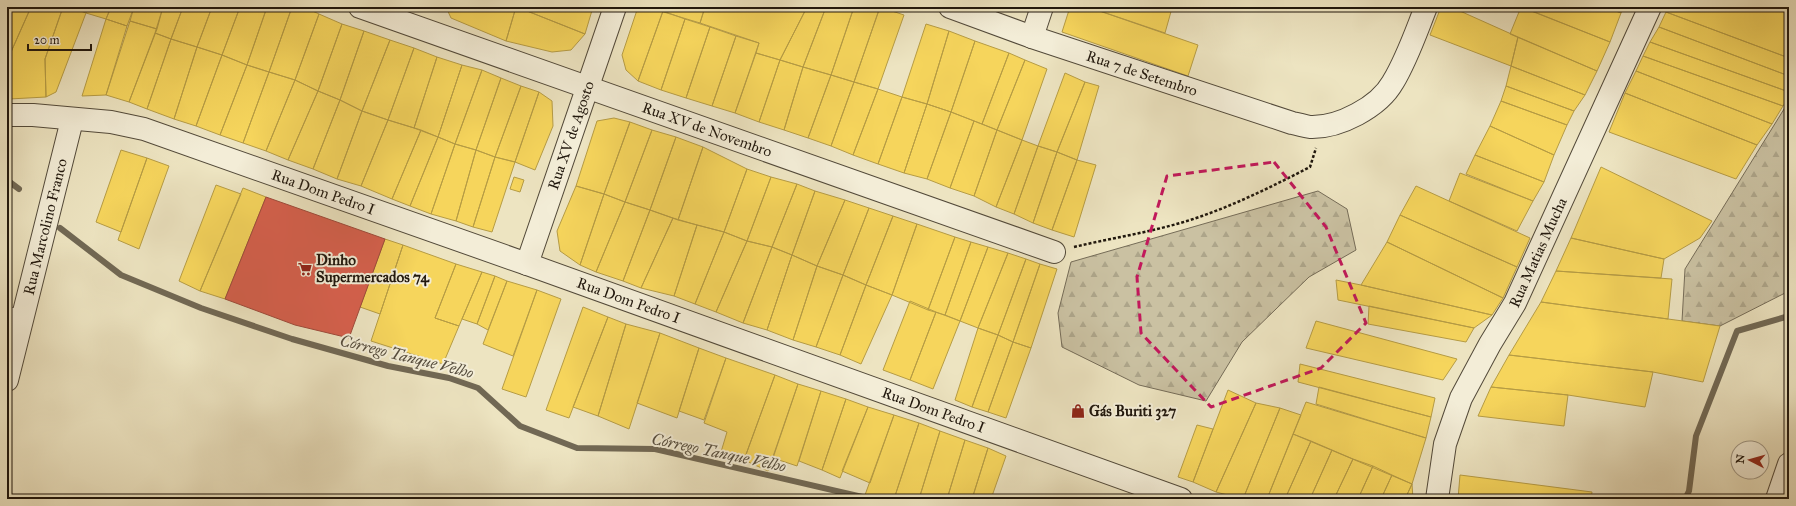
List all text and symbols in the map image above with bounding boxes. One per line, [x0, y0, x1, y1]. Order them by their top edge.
scale bar [28, 26, 91, 52]
text: 20 m [34, 33, 60, 47]
street label: Rua 7 de Setembro [1084, 47, 1200, 100]
street label: Rua XV de Agosto [544, 78, 598, 192]
street label: Rua XV de Novembro [640, 98, 775, 161]
street label: Rua Marcolino Franco [20, 156, 71, 297]
street label: Rua Dom Pedro I [269, 166, 377, 219]
street label: Rua Matias Mucha [1505, 194, 1571, 310]
place label: Dinho Supermercados 74 [316, 251, 430, 287]
supermarket icon: Dinho Supermercados 74 [297, 261, 313, 277]
street label: Rua Dom Pedro I [575, 274, 682, 327]
water label: Córrego Tanque Velho [338, 331, 476, 382]
street label: Rua Dom Pedro I [879, 383, 987, 437]
place label: Gás Buriti 327 [1089, 402, 1176, 421]
shop icon: Gás Buriti 327 [1070, 403, 1086, 419]
water label: Córrego Tanque Velho [650, 429, 788, 476]
north arrow [1730, 440, 1770, 480]
text: N [1734, 453, 1748, 464]

